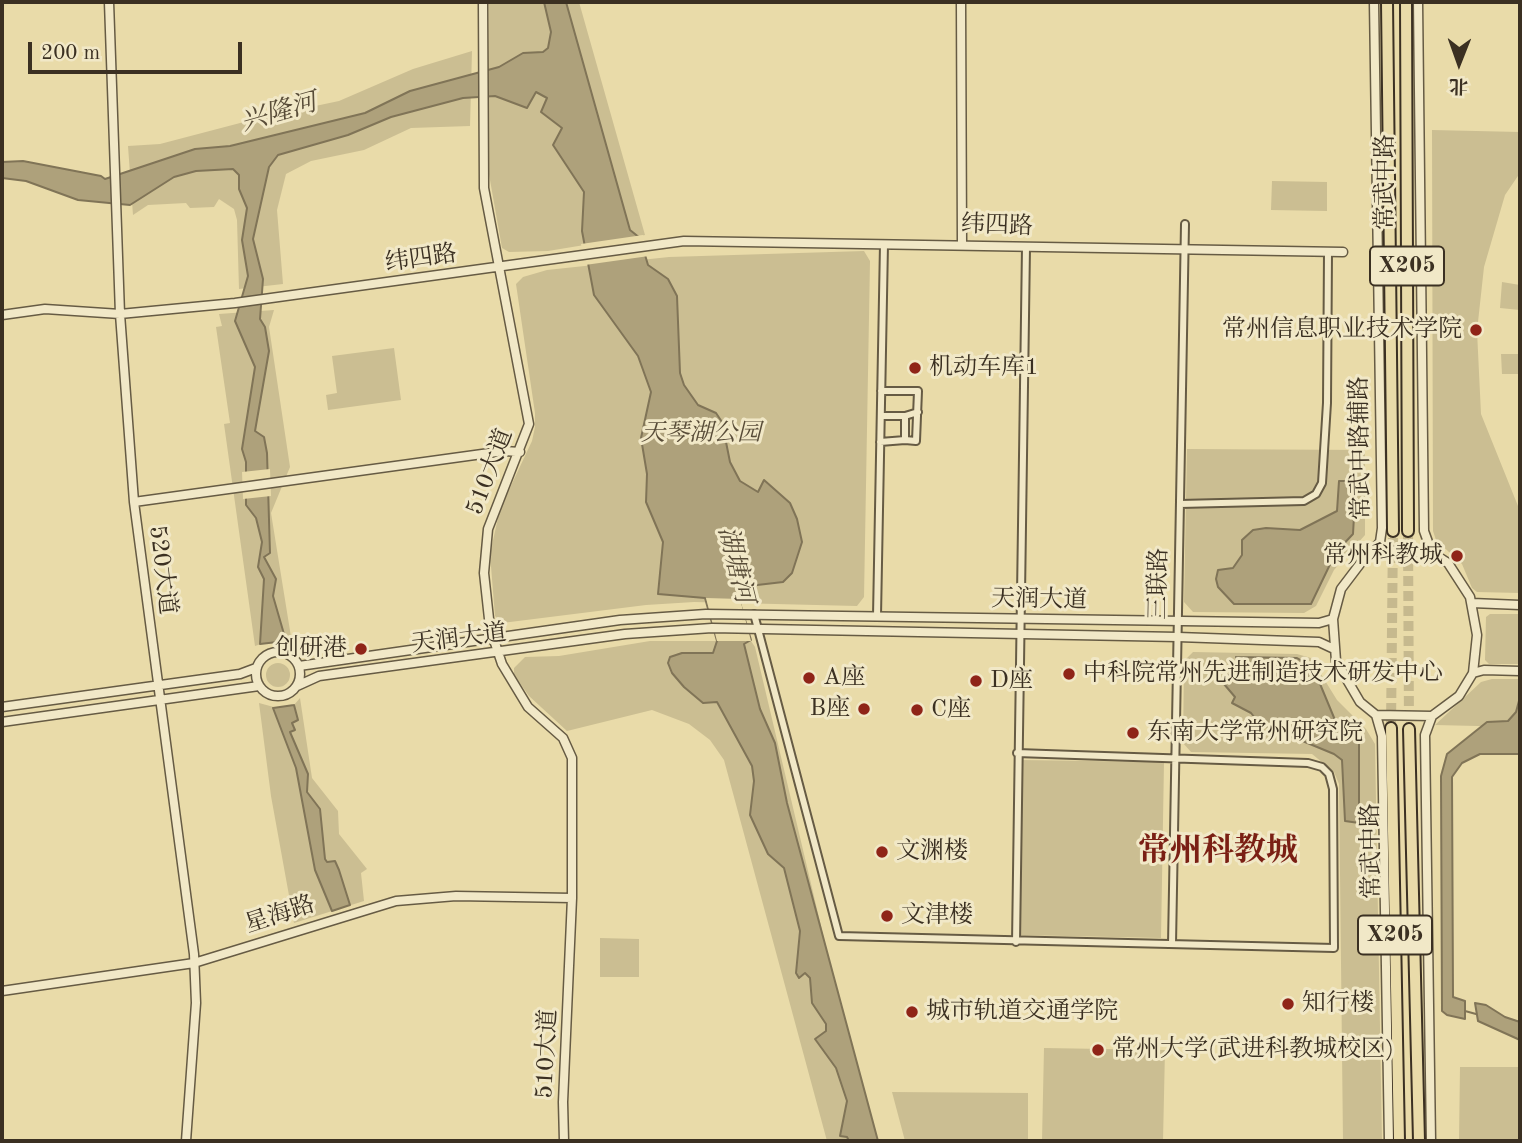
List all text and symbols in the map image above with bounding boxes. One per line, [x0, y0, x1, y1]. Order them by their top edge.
scale bar [32, 28, 245, 72]
north arrow [1424, 28, 1494, 98]
text: 200 m [41, 43, 100, 64]
text: 北 [1449, 75, 1468, 94]
water label: 兴隆河 [237, 87, 321, 139]
street label: 常武中路 [1372, 134, 1400, 230]
street label: 纬四路 [961, 210, 1033, 242]
street label: 纬四路 [383, 240, 459, 278]
road number: X205 [1370, 246, 1444, 286]
place label: 常州信息职业技术学院 [1222, 316, 1462, 344]
marker: 常州信息职业技术学院 [1468, 322, 1484, 338]
place label: 机动车库1 [929, 354, 1039, 382]
marker: 机动车库1 [907, 360, 923, 376]
street label: 常武中路辅路 [1345, 376, 1377, 520]
park label: 天琴湖公园 [641, 420, 761, 448]
street label: 510大道 [460, 425, 520, 519]
water label: 湖塘河 [710, 523, 760, 607]
street label: 520大道 [142, 524, 182, 616]
place label: 常州科教城 [1323, 542, 1443, 570]
street label: 三联路 [1144, 548, 1174, 620]
marker: 常州科教城 [1449, 548, 1465, 564]
street label: 天润大道 [991, 585, 1087, 615]
street label: 天润大道 [410, 619, 508, 659]
place label: 创研港 [275, 635, 347, 663]
marker: 创研港 [353, 641, 369, 657]
place label: 中科院常州先进制造技术研发中心 [1083, 660, 1443, 688]
place label: A座 [823, 664, 865, 692]
marker: 中科院常州先进制造技术研发中心 [1061, 666, 1077, 682]
place label: D座 [990, 667, 1033, 695]
marker: A座 [801, 670, 817, 686]
marker: D座 [968, 673, 984, 689]
place label: B座 [809, 695, 850, 723]
place label: C座 [931, 696, 971, 724]
marker: B座 [856, 701, 872, 717]
marker: C座 [909, 702, 925, 718]
place label: 东南大学常州研究院 [1147, 719, 1363, 747]
marker: 东南大学常州研究院 [1125, 725, 1141, 741]
street label: 常武中路 [1357, 803, 1387, 899]
district label: 常州科教城 [1138, 833, 1298, 871]
place label: 文渊楼 [896, 838, 968, 866]
marker: 文渊楼 [874, 844, 890, 860]
street label: 星海路 [241, 890, 319, 940]
place label: 文津楼 [901, 902, 973, 930]
marker: 文津楼 [879, 908, 895, 924]
road number: X205 [1358, 916, 1432, 954]
place label: 知行楼 [1302, 990, 1374, 1018]
marker: 知行楼 [1280, 996, 1296, 1012]
place label: 城市轨道交通学院 [926, 998, 1118, 1026]
marker: 城市轨道交通学院 [904, 1004, 920, 1020]
street label: 510大道 [530, 1008, 564, 1100]
place label: 常州大学(武进科教城校区) [1112, 1036, 1394, 1064]
marker: 常州大学(武进科教城校区) [1090, 1042, 1106, 1058]

